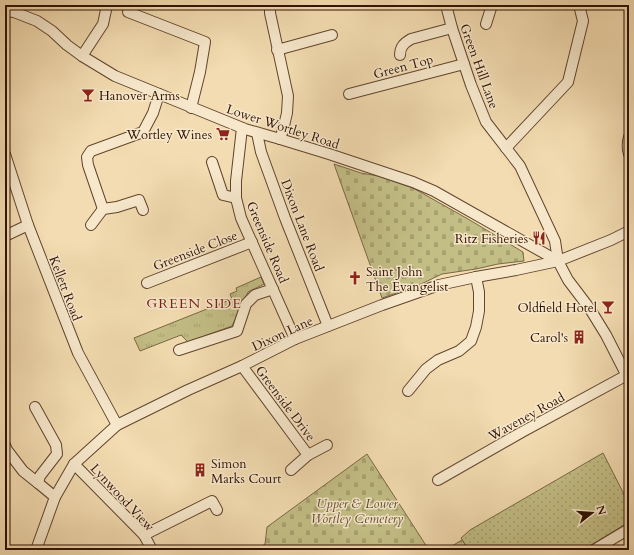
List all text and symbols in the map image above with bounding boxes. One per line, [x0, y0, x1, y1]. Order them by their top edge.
street label: Green Hill Lane [455, 21, 503, 111]
street label: Green Top [371, 50, 435, 84]
bar icon: Hanover Arms [80, 87, 96, 103]
place label: Hanover Arms [99, 87, 180, 105]
street label: Lower Wortley Road [224, 100, 342, 154]
place label: Wortley Wines [126, 126, 212, 144]
supermarket icon: Wortley Wines [215, 126, 231, 142]
street label: Dixon Lane Road [276, 177, 328, 274]
street label: Greenside Road [242, 199, 292, 286]
street label: Greenside Close [151, 227, 240, 275]
place label: Ritz Fisheries [455, 230, 528, 248]
restaurant icon: Ritz Fisheries [531, 230, 547, 246]
street label: Kellett Road [44, 253, 86, 324]
place label: Saint John The Evangelist [366, 263, 448, 296]
church icon: Saint John The Evangelist [347, 270, 363, 286]
district label: GREEN SIDE [146, 294, 242, 313]
place label: Oldfield Hotel [517, 299, 598, 317]
bar icon: Oldfield Hotel [600, 299, 616, 315]
street label: Dixon Lane [249, 312, 316, 356]
place label: Carol's [530, 329, 568, 347]
building icon: Carol's [571, 329, 587, 345]
street label: Greenside Drive [251, 362, 320, 445]
street label: Waveney Road [484, 388, 568, 446]
place label: Simon Marks Court [211, 455, 281, 488]
street label: Lynwood View [86, 460, 159, 536]
building icon: Simon Marks Court [192, 462, 208, 478]
north arrow [572, 493, 612, 533]
park label: Upper & Lower Wortley Cemetery [311, 495, 404, 528]
text: N [593, 503, 610, 517]

